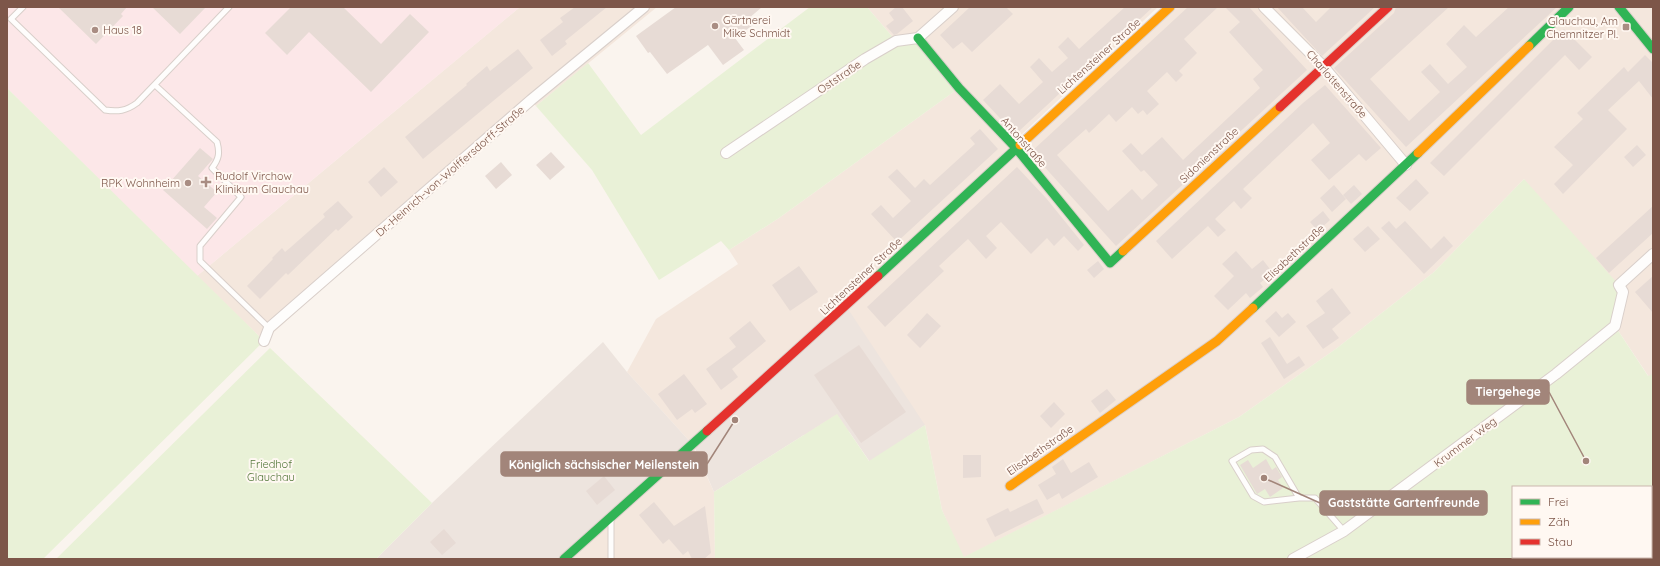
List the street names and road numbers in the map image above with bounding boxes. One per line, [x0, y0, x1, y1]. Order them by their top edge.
street label: Lichtensteiner Straße [1054, 15, 1144, 97]
street label: Charlottenstraße [1304, 47, 1370, 121]
street label: Oststraße [814, 57, 864, 97]
street label: Dr.-Heinrich-von-Wolffersdorff-Straße [373, 103, 527, 239]
street label: Antonstraße [998, 114, 1050, 170]
street label: Sidonienstraße [1177, 124, 1241, 186]
street label: Elisabethstraße [1261, 221, 1327, 285]
street label: Lichtensteiner Straße [817, 234, 905, 318]
street label: Krummer Weg [1431, 414, 1499, 470]
street label: Elisabethstraße [1004, 422, 1076, 478]

